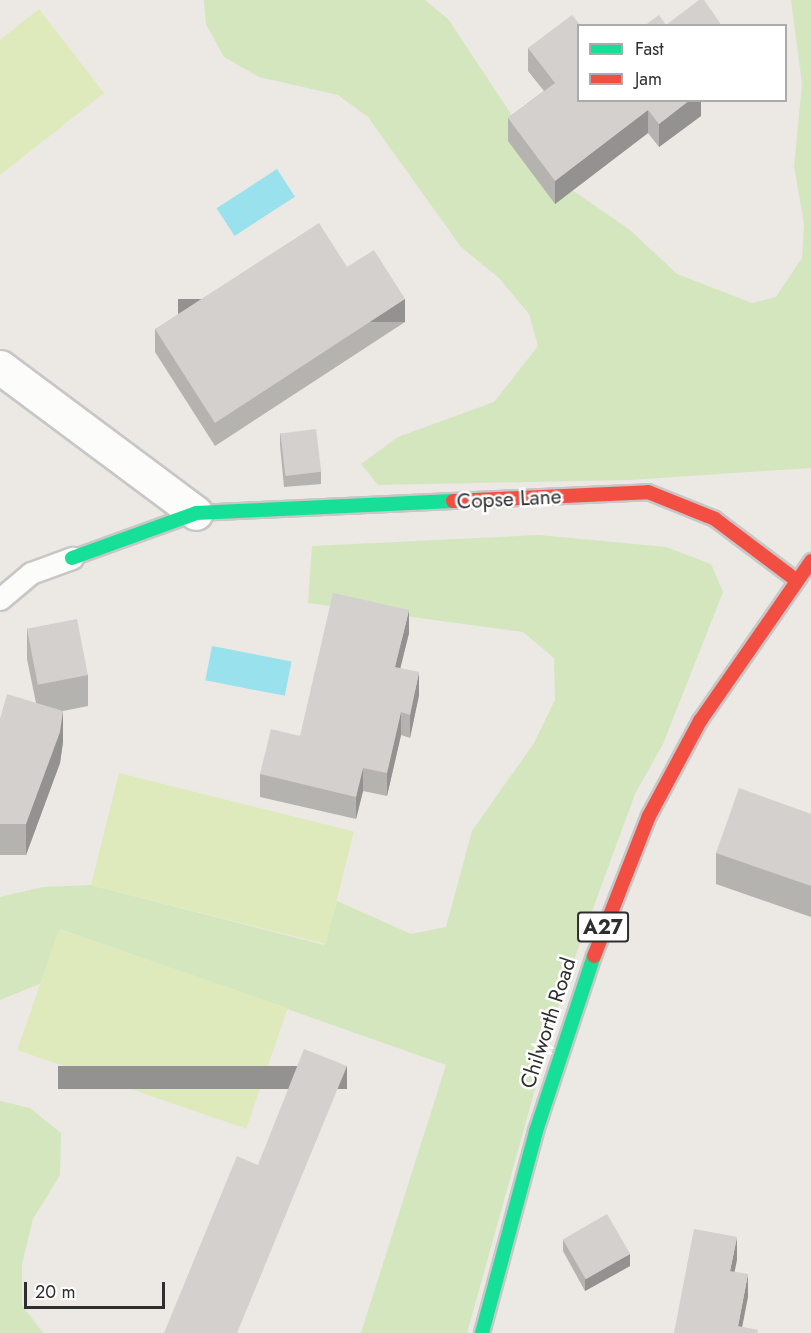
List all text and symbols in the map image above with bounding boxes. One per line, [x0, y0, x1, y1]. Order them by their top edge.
legend [577, 24, 787, 102]
text: Fast [635, 36, 664, 62]
text: Jam [635, 66, 662, 92]
street label: Copse Lane [456, 484, 562, 514]
road number: A27 [576, 910, 630, 944]
street label: Chilworth Road [515, 954, 581, 1092]
scale bar [27, 1270, 168, 1308]
text: 20 m [35, 1279, 75, 1305]

